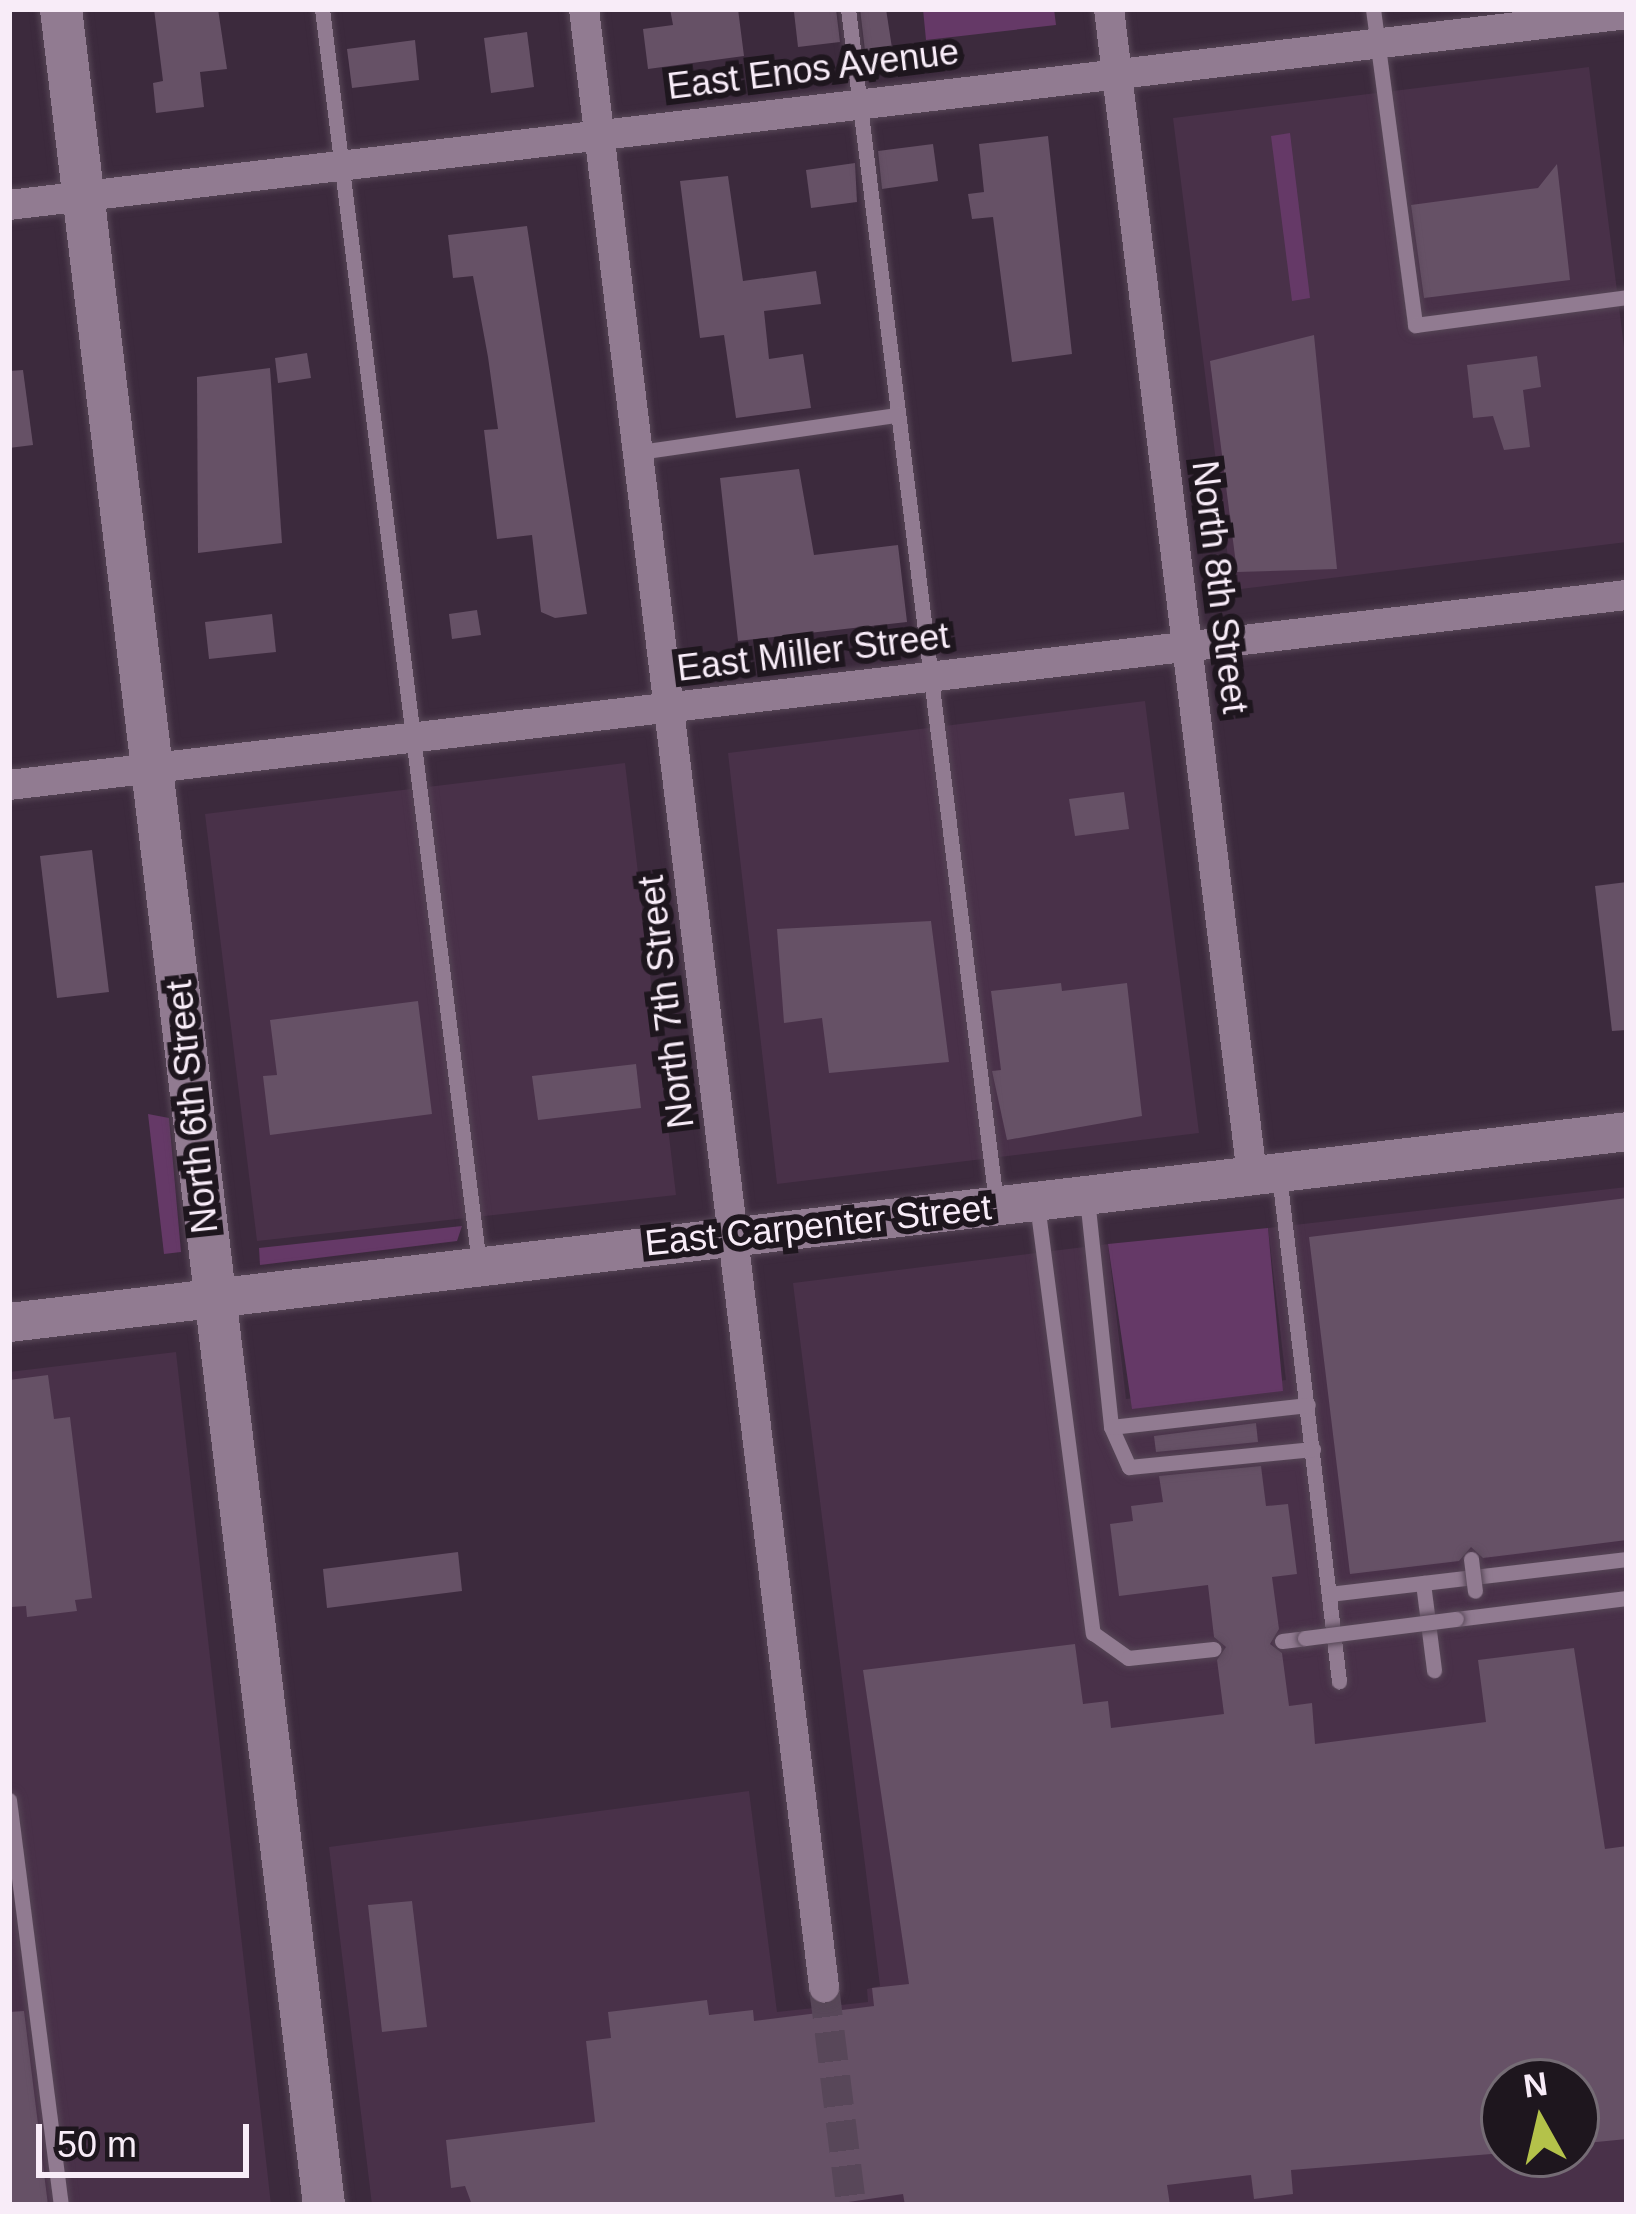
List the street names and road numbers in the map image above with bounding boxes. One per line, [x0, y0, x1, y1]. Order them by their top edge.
street label: East Enos Avenue [664, 30, 962, 108]
street label: North 8th Street [1183, 458, 1257, 716]
street label: East Miller Street [674, 614, 952, 690]
street label: North 7th Street [629, 873, 703, 1131]
street label: North 6th Street [157, 978, 227, 1236]
street label: East Carpenter Street [643, 1185, 993, 1265]

